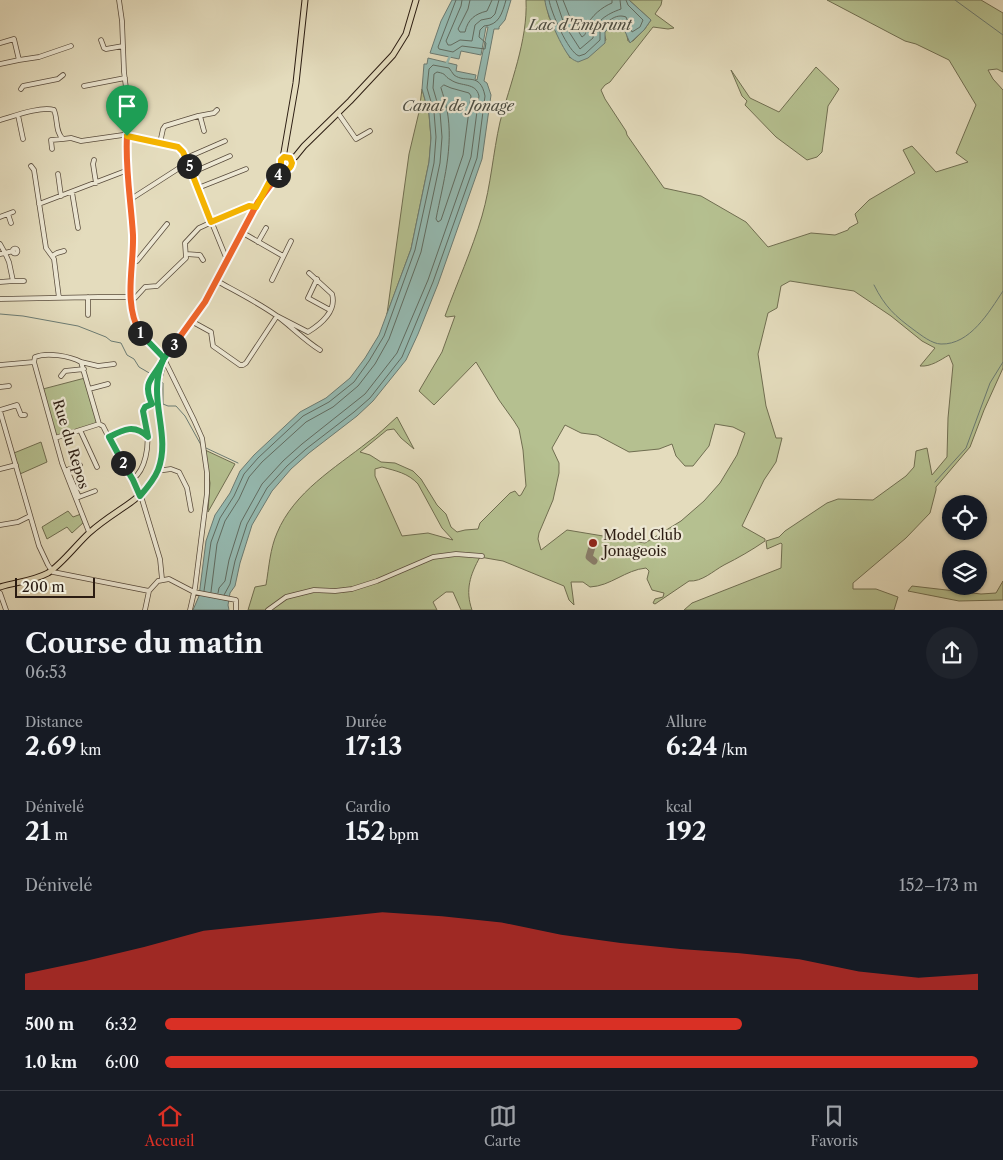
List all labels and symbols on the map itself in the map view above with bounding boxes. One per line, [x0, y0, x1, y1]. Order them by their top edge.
water label: Lac d'Emprunt [527, 15, 632, 34]
pin [106, 85, 148, 136]
water label: Canal de Jonage [402, 96, 515, 115]
pin: 5 [176, 154, 202, 178]
pin: 4 [266, 162, 290, 188]
pin: 1 [128, 320, 152, 346]
pin: 3 [162, 332, 186, 358]
street label: Rue du Repos [49, 397, 93, 491]
pin: 2 [110, 450, 136, 476]
place label: Model Club Jonageois [601, 526, 682, 560]
marker: Model Club Jonageois [587, 537, 599, 549]
scale bar [15, 575, 95, 598]

